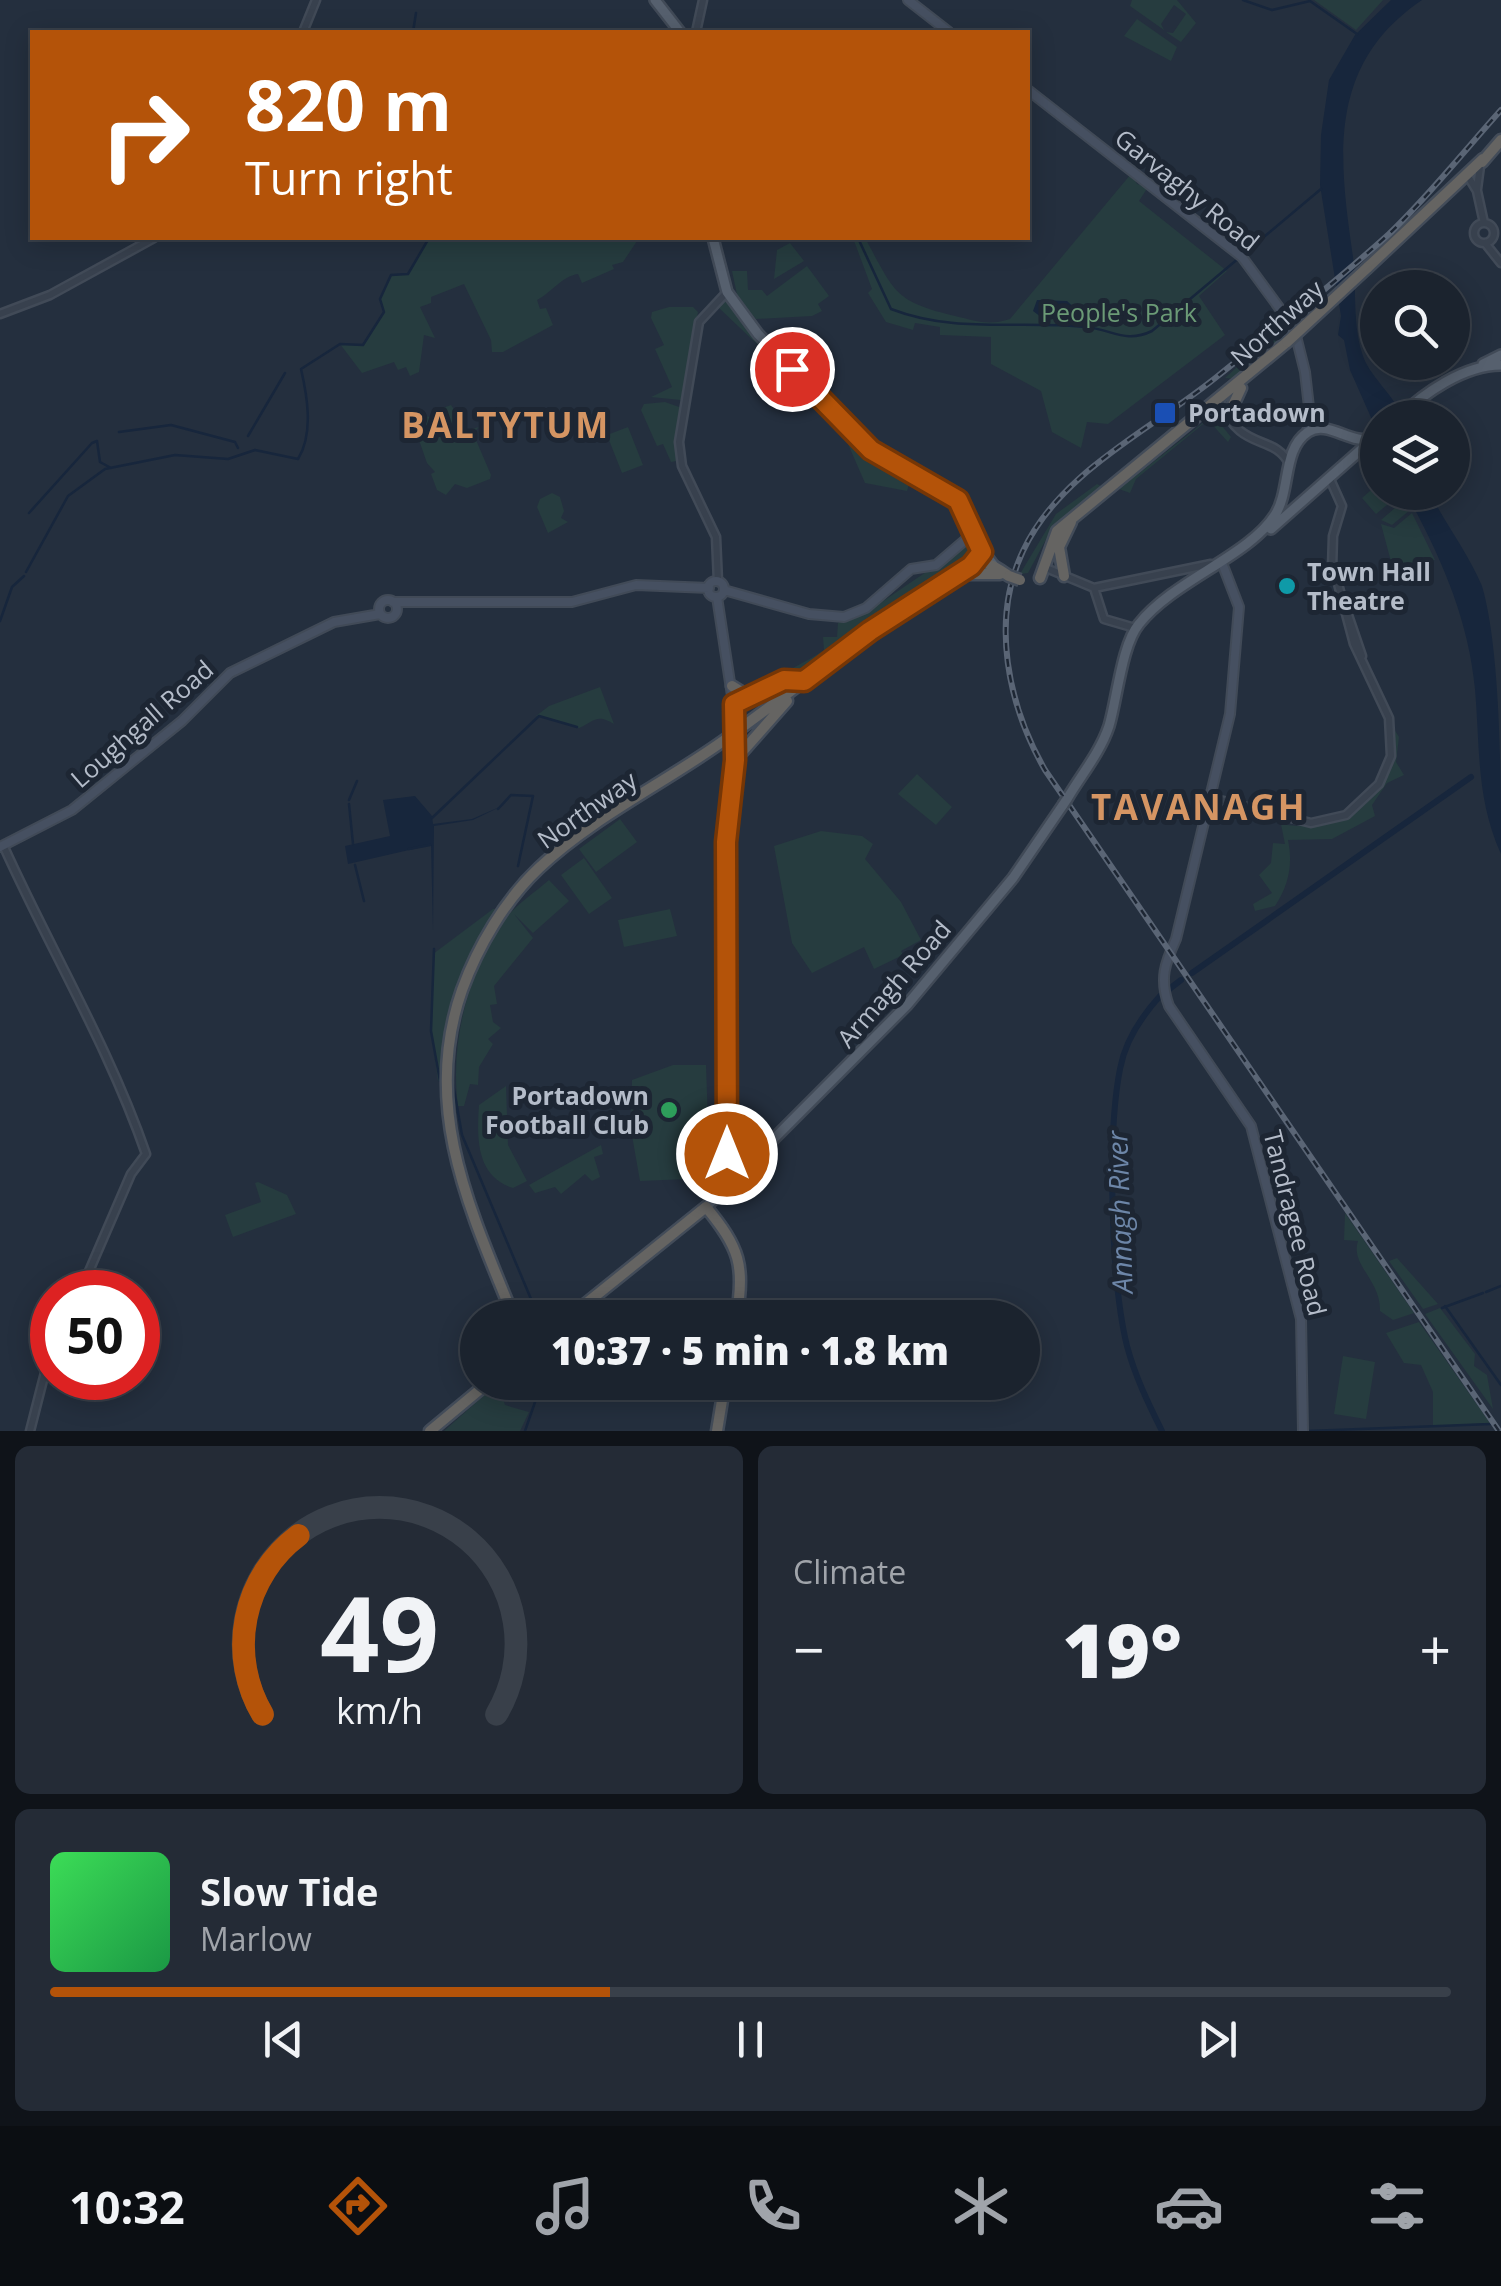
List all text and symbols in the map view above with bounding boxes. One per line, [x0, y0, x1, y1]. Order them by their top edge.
text: 820 m [245, 56, 452, 152]
icon: right [80, 70, 210, 200]
street label: Garvaghy Road [1108, 121, 1267, 258]
text: Turn right [245, 147, 453, 208]
map controls [1360, 270, 1470, 510]
button: search [1360, 270, 1470, 380]
street label: Northway [1223, 271, 1330, 373]
park label: People's Park [1041, 295, 1197, 329]
pin [750, 327, 835, 412]
icon: arrive [765, 342, 820, 397]
place label: Portadown [1188, 395, 1326, 429]
marker: Portadown [1152, 400, 1178, 426]
button: layers [1360, 400, 1470, 510]
district label: BALTYTUM [401, 401, 611, 448]
place label: Town Hall Theatre [1307, 554, 1431, 617]
marker: Town Hall Theatre [1276, 575, 1298, 597]
street label: Loughgall Road [63, 652, 220, 795]
street label: Northway [530, 762, 643, 856]
district label: TAVANAGH [1091, 783, 1307, 830]
street label: Armagh Road [829, 913, 958, 1054]
place label: Portadown Football Club [485, 1078, 649, 1141]
marker: Portadown Football Club [658, 1099, 680, 1121]
position arrow [675, 1102, 779, 1206]
street label: Tandragee Road [1256, 1126, 1335, 1319]
water label: Annagh River [1097, 1129, 1141, 1296]
speed limit sign: 50 [30, 1270, 160, 1400]
text: 10:37 · 5 min · 1.8 km [551, 1324, 949, 1376]
text: Climate [793, 1550, 906, 1593]
text: 49 [320, 1561, 438, 1702]
text: 19° [1062, 1598, 1182, 1700]
text: − [793, 1611, 824, 1686]
text: + [1420, 1611, 1451, 1686]
text: km/h [336, 1686, 422, 1734]
text: Slow Tide [200, 1865, 379, 1917]
text: Marlow [200, 1917, 312, 1960]
icon: previous [256, 2012, 311, 2067]
icon: pause [723, 2012, 778, 2067]
icon: next [1190, 2012, 1245, 2067]
icon: directions [323, 2171, 393, 2241]
icon: music [530, 2171, 600, 2241]
icon: phone [738, 2171, 808, 2241]
icon: climate [946, 2171, 1016, 2241]
icon: car [1154, 2171, 1224, 2241]
icon: filters [1362, 2171, 1432, 2241]
text: 10:32 [69, 2176, 185, 2237]

